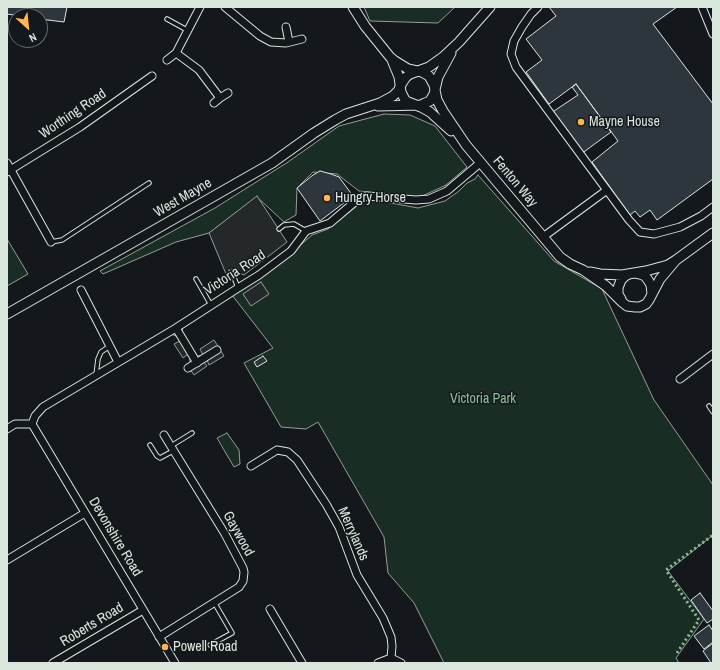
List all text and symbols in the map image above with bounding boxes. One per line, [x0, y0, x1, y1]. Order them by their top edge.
north arrow [8, 8, 48, 48]
text: N [27, 30, 39, 46]
street label: Worthing Road [36, 86, 110, 142]
place label: Mayne House [589, 114, 660, 130]
marker: Mayne House [576, 117, 586, 127]
street label: Fenton Way [489, 153, 541, 211]
street label: West Mayne [151, 175, 215, 221]
place label: Hungry Horse [335, 190, 406, 206]
marker: Hungry Horse [322, 193, 332, 203]
street label: Victoria Road [201, 247, 269, 299]
park label: Victoria Park [450, 391, 516, 407]
street label: Devonshire Road [85, 494, 145, 580]
street label: Merrylands [334, 505, 372, 563]
street label: Gaywood [219, 509, 257, 559]
street label: Roberts Road [57, 600, 127, 650]
place label: Powell Road [173, 639, 237, 655]
marker: Powell Road [160, 642, 170, 652]

